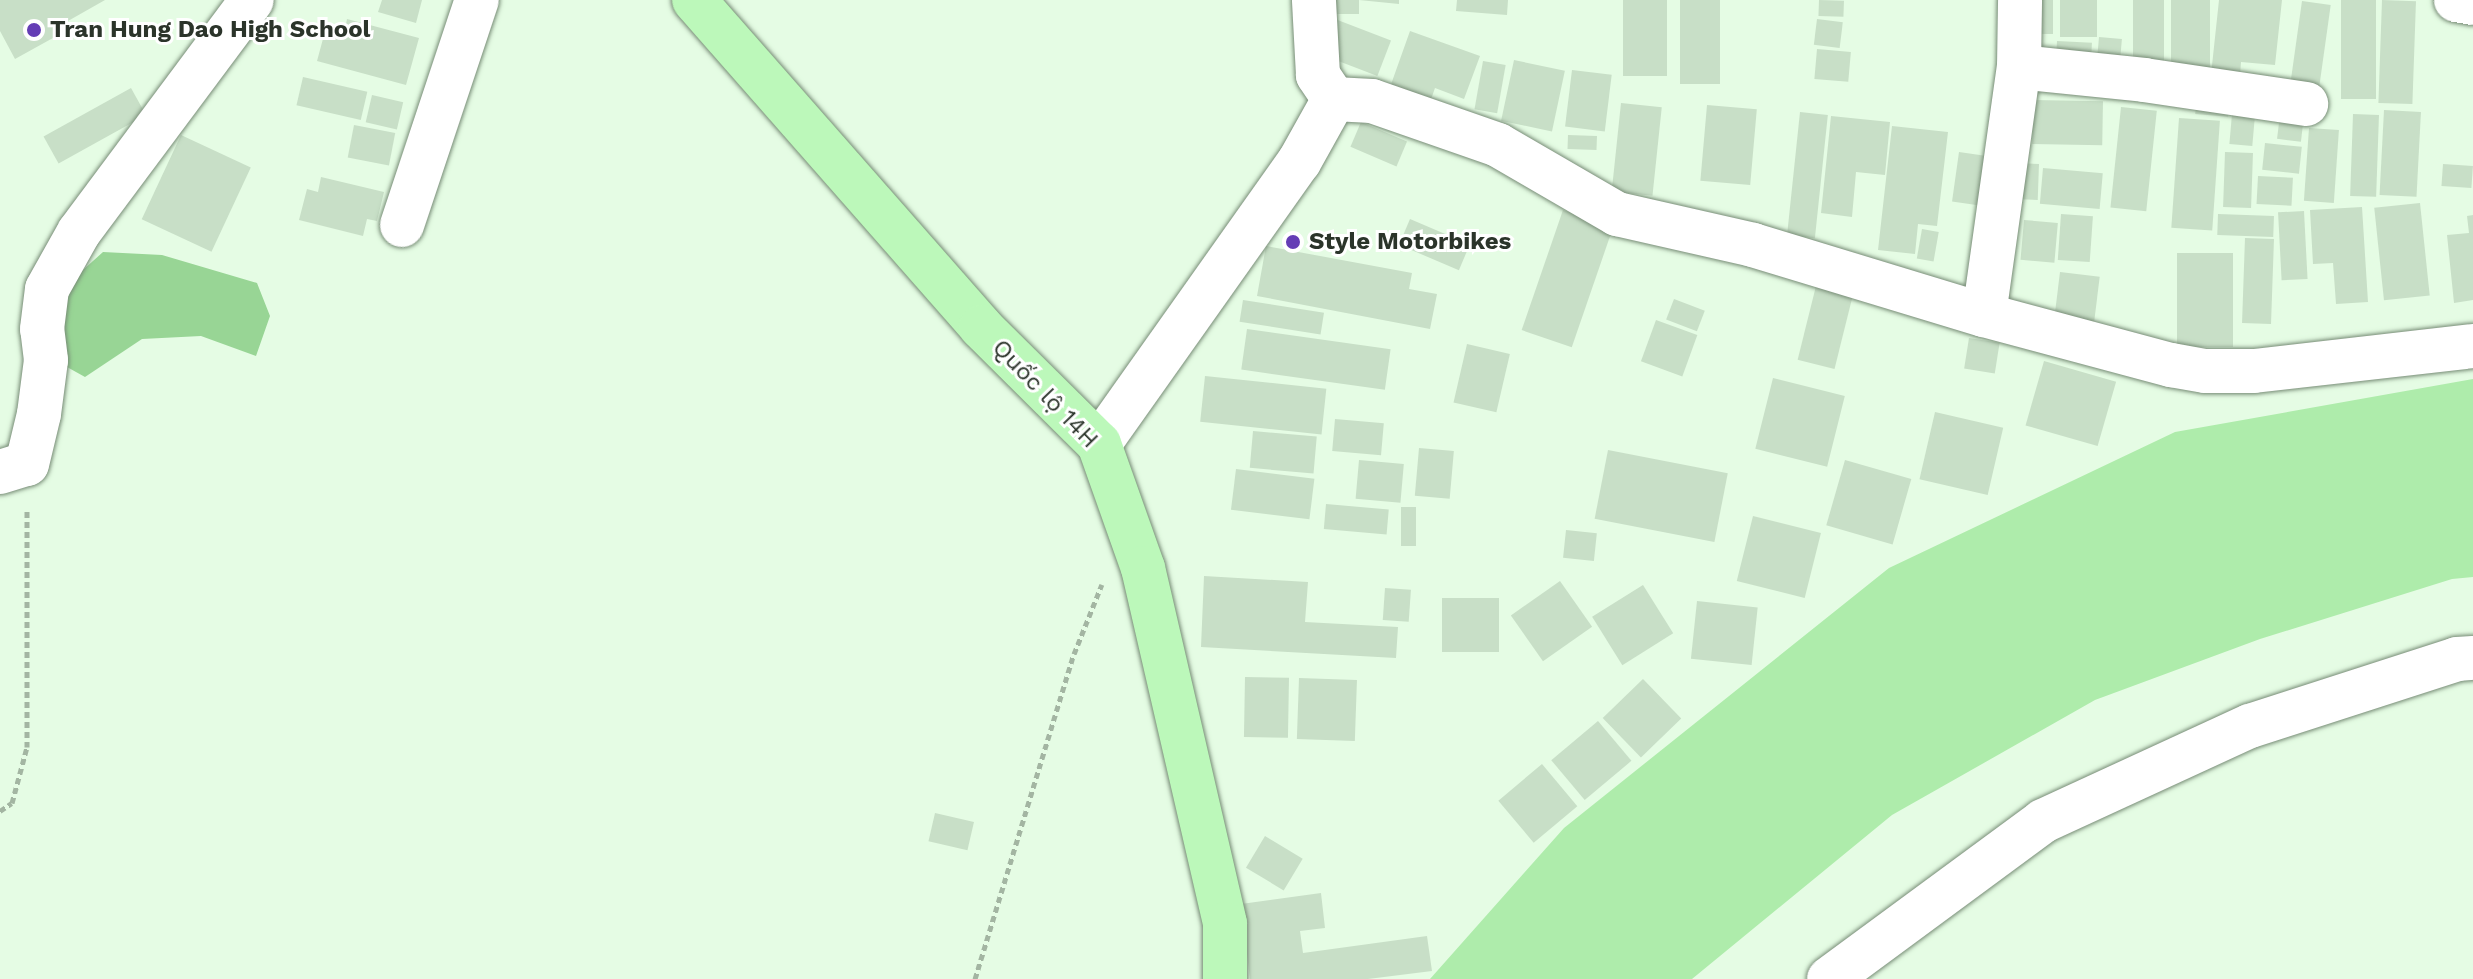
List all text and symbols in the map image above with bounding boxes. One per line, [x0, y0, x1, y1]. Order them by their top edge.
place label: Tran Hung Dao High School [50, 16, 370, 44]
marker: Tran Hung Dao High School [25, 21, 43, 39]
place label: Style Motorbikes [1309, 228, 1511, 256]
marker: Style Motorbikes [1284, 233, 1302, 251]
street label: Quốc lộ 14H [986, 334, 1104, 454]

